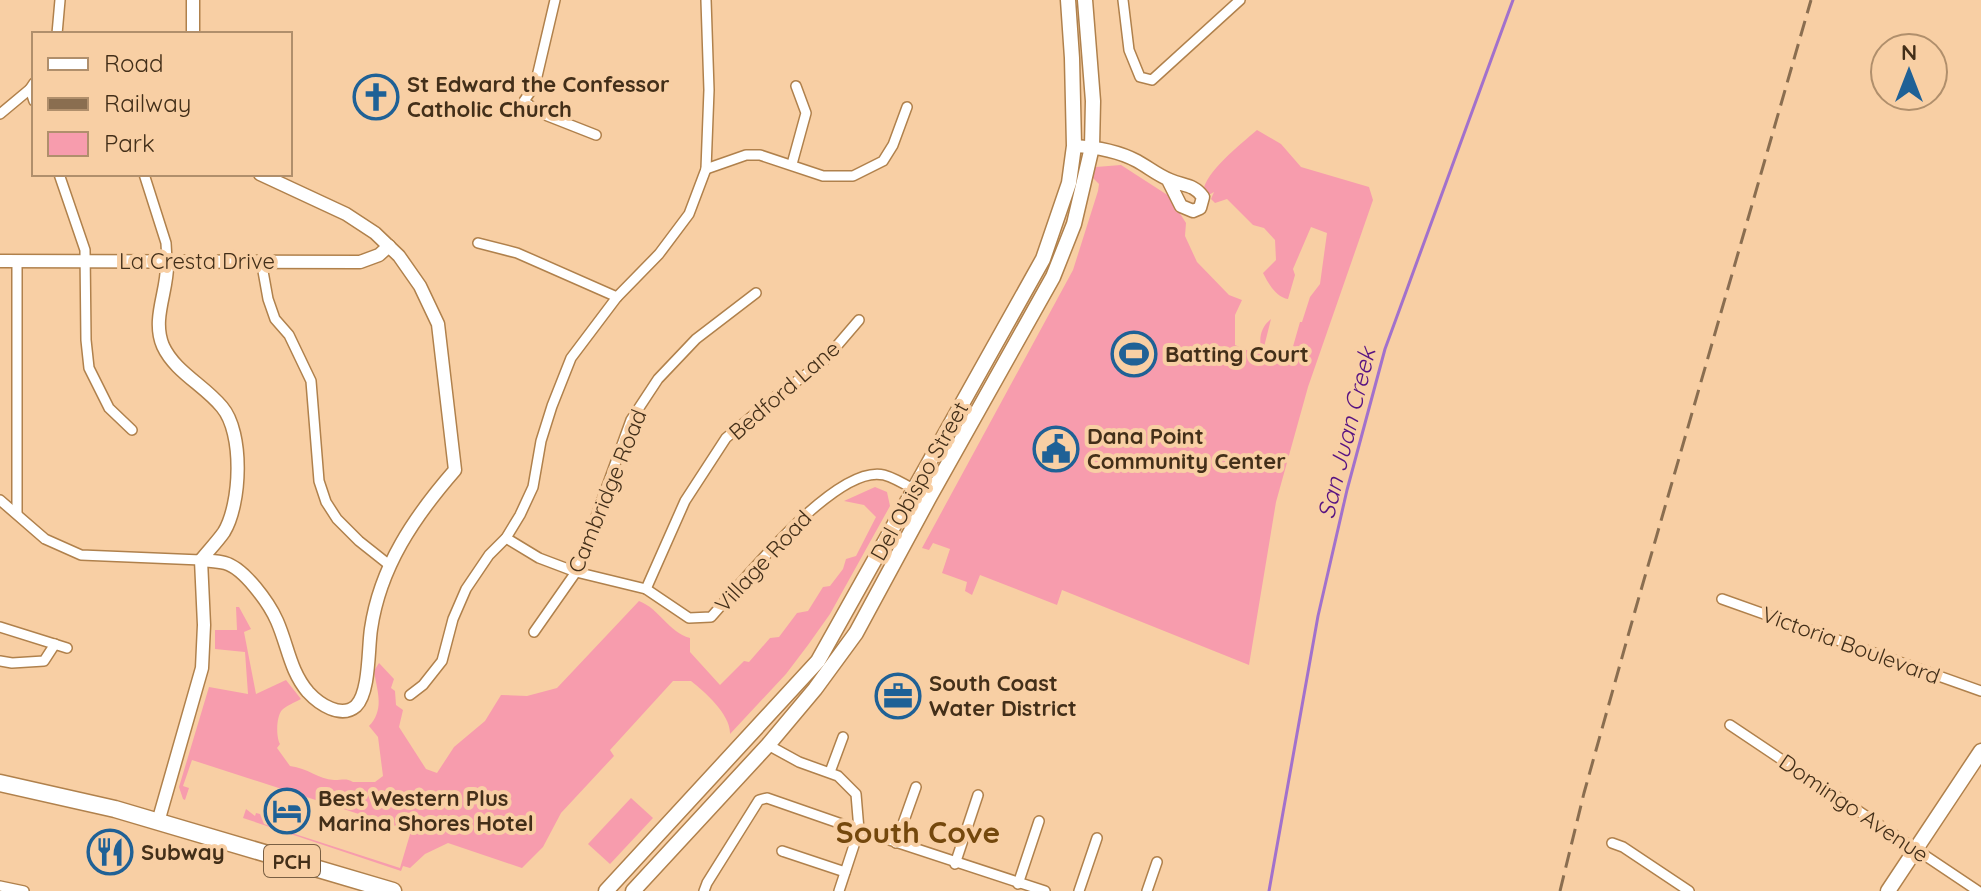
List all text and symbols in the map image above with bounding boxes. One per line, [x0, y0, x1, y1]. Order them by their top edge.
legend [32, 32, 292, 176]
north arrow [1869, 32, 1949, 112]
text: N [1901, 38, 1917, 66]
text: Road [104, 48, 164, 78]
place label: St Edward the Confessor Catholic Church [407, 70, 670, 123]
church icon: St Edward the Confessor Catholic Church [352, 73, 400, 121]
text: Railway [104, 88, 191, 118]
text: Park [104, 128, 155, 158]
street label: La Cresta Drive [119, 247, 275, 275]
sports icon: Batting Court [1110, 330, 1158, 378]
street label: Bedford Lane [723, 334, 845, 446]
place label: Batting Court [1165, 340, 1309, 368]
water label: San Juan Creek [1310, 342, 1382, 522]
street label: Del Obispo Street [864, 397, 974, 565]
street label: Cambridge Road [561, 405, 653, 577]
place label: Dana Point Community Center [1087, 422, 1286, 475]
public building icon: Dana Point Community Center [1032, 425, 1080, 473]
street label: Village Road [709, 504, 817, 618]
street label: Victoria Boulevard [1758, 600, 1944, 690]
place label: South Coast Water District [929, 669, 1077, 722]
office icon: South Coast Water District [874, 672, 922, 720]
street label: Domingo Avenue [1774, 748, 1934, 868]
place label: Best Western Plus Marina Shores Hotel [318, 784, 534, 837]
hotel icon: Best Western Plus Marina Shores Hotel [263, 787, 311, 835]
district label: South Cove [836, 813, 1000, 851]
restaurant icon: Subway [86, 828, 134, 876]
place label: Subway [141, 838, 225, 866]
road number: PCH [264, 845, 320, 877]

